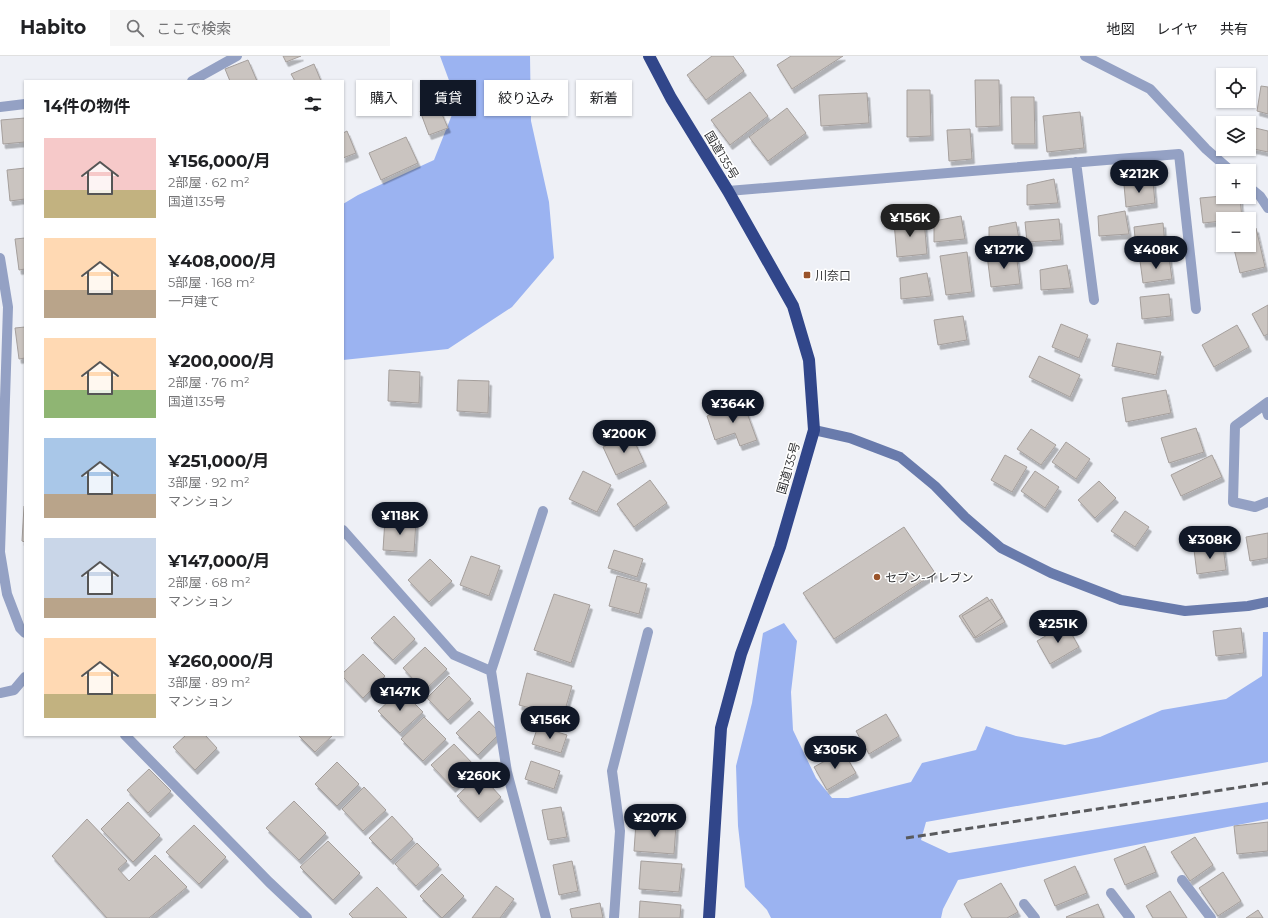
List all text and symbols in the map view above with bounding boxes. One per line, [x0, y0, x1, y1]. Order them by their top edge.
search box [110, 10, 390, 46]
text: Habito [20, 16, 86, 39]
icon: search [124, 17, 146, 39]
text: ここで検索 [156, 19, 231, 38]
text: 地図 [1106, 20, 1134, 38]
text: レイヤ [1156, 20, 1198, 38]
text: 共有 [1220, 20, 1248, 38]
map controls [1216, 68, 1256, 252]
button: locate [1216, 68, 1256, 108]
chip: 購入 [356, 80, 412, 116]
chip: 賃貸 [420, 80, 476, 116]
chip: 絞り込み [484, 80, 568, 116]
chip: 新着 [576, 80, 632, 116]
icon: filters [302, 93, 324, 115]
text: 14件の物件 [44, 96, 130, 116]
button: layers [1216, 116, 1256, 156]
street label: 国道135号 [702, 128, 742, 182]
text: ¥156,000/月 [168, 151, 271, 171]
icon: home [76, 154, 124, 202]
pin: ¥212K [1111, 160, 1167, 194]
button: + [1216, 164, 1256, 204]
text: ¥212K [1119, 165, 1159, 181]
text: 2部屋 · 62 m² [168, 174, 250, 190]
text: 国道135号 [168, 193, 226, 209]
pin: ¥156K [882, 204, 938, 238]
text: ¥156K [890, 209, 930, 225]
button: − [1216, 212, 1256, 252]
pin: ¥127K [976, 236, 1032, 270]
pin: ¥408K [1128, 236, 1184, 270]
text: ¥127K [984, 241, 1024, 257]
text: ¥408K [1133, 241, 1179, 257]
text: ¥408,000/月 [168, 251, 277, 271]
icon: home [76, 254, 124, 302]
place label: 川奈口 [815, 268, 851, 283]
marker: 川奈口 [802, 270, 812, 280]
text: 5部屋 · 168 m² [168, 274, 255, 290]
text: 一戸建て [168, 293, 220, 309]
text: ¥200,000/月 [168, 351, 276, 371]
icon: home [76, 354, 124, 402]
text: 2部屋 · 76 m² [168, 374, 250, 390]
pin: ¥364K [705, 390, 761, 424]
text: 国道135号 [168, 393, 226, 409]
text: ¥364K [711, 395, 755, 411]
pin: ¥200K [596, 420, 652, 454]
text: ¥200K [602, 425, 646, 441]
street label: 国道135号 [773, 440, 803, 496]
text: ¥251,000/月 [168, 451, 270, 471]
icon: home [76, 454, 124, 502]
text: 3部屋 · 92 m² [168, 474, 250, 490]
text: マンション [168, 493, 233, 509]
pin: ¥118K [372, 502, 428, 536]
text: ¥118K [381, 507, 419, 523]
pin: ¥308K [1182, 526, 1238, 560]
text: ¥308K [1188, 531, 1232, 547]
text: ¥147,000/月 [168, 551, 271, 571]
icon: home [76, 554, 124, 602]
place label: セブン-イレブン [885, 570, 974, 585]
marker: セブン-イレブン [872, 572, 882, 582]
text: 2部屋 · 68 m² [168, 574, 250, 590]
text: マンション [168, 593, 233, 609]
pin: ¥251K [1030, 610, 1086, 644]
text: ¥251K [1038, 615, 1078, 631]
text: ¥260,000/月 [168, 651, 275, 671]
icon: home [76, 654, 124, 702]
text: 3部屋 · 89 m² [168, 674, 250, 690]
pin: ¥147K [372, 678, 428, 712]
text: ¥147K [379, 683, 421, 699]
text: マンション [168, 693, 233, 709]
pin: ¥156K [522, 706, 578, 740]
text: ¥156K [530, 711, 570, 727]
pin: ¥305K [807, 736, 863, 770]
text: ¥305K [813, 741, 857, 757]
pin: ¥260K [451, 762, 507, 796]
text: ¥260K [457, 767, 501, 783]
pin: ¥207K [627, 804, 683, 838]
text: ¥207K [633, 809, 677, 825]

